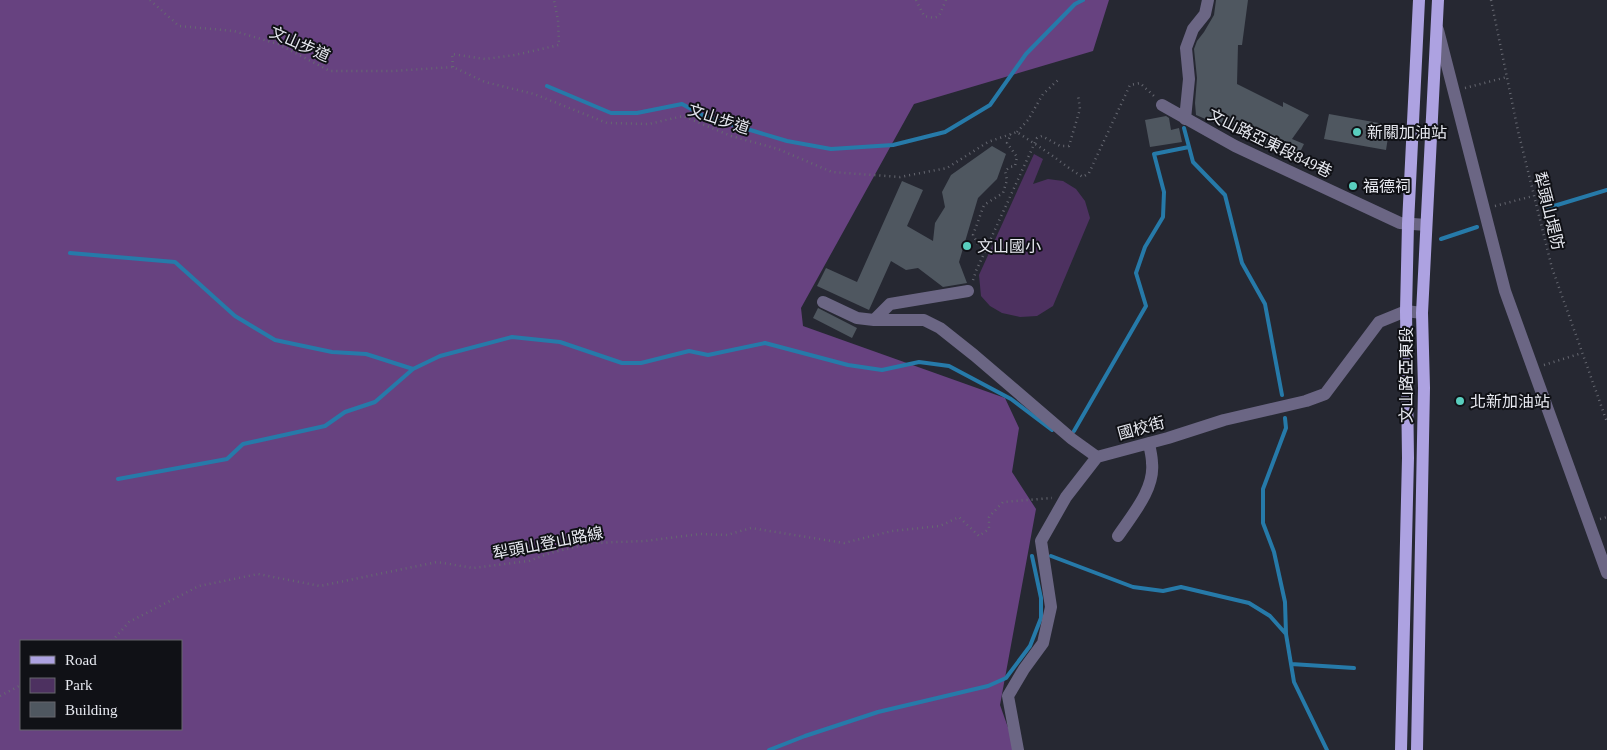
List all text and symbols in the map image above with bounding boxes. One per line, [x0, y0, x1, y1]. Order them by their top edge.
street label: 文山步道 [267, 23, 333, 65]
street label: 文山步道 [686, 101, 752, 137]
street label: 文山路亞東段849巷 [1205, 106, 1335, 180]
place label: 新關加油站 [1367, 124, 1447, 141]
marker: 新關加油站 [1351, 126, 1363, 138]
street label: 犁頭山堤防 [1531, 170, 1567, 252]
place label: 福德祠 [1363, 178, 1411, 195]
marker: 福德祠 [1347, 180, 1359, 192]
place label: 文山國小 [977, 238, 1041, 255]
marker: 文山國小 [961, 240, 973, 252]
street label: 文山路亞東段 [1398, 327, 1415, 423]
place label: 北新加油站 [1470, 393, 1550, 410]
marker: 北新加油站 [1454, 395, 1466, 407]
street label: 國校街 [1116, 414, 1166, 442]
street label: 犁頭山登山路線 [491, 524, 605, 562]
legend [20, 640, 182, 730]
text: Road [65, 652, 97, 668]
text: Park [65, 677, 93, 693]
text: Building [65, 702, 118, 718]

